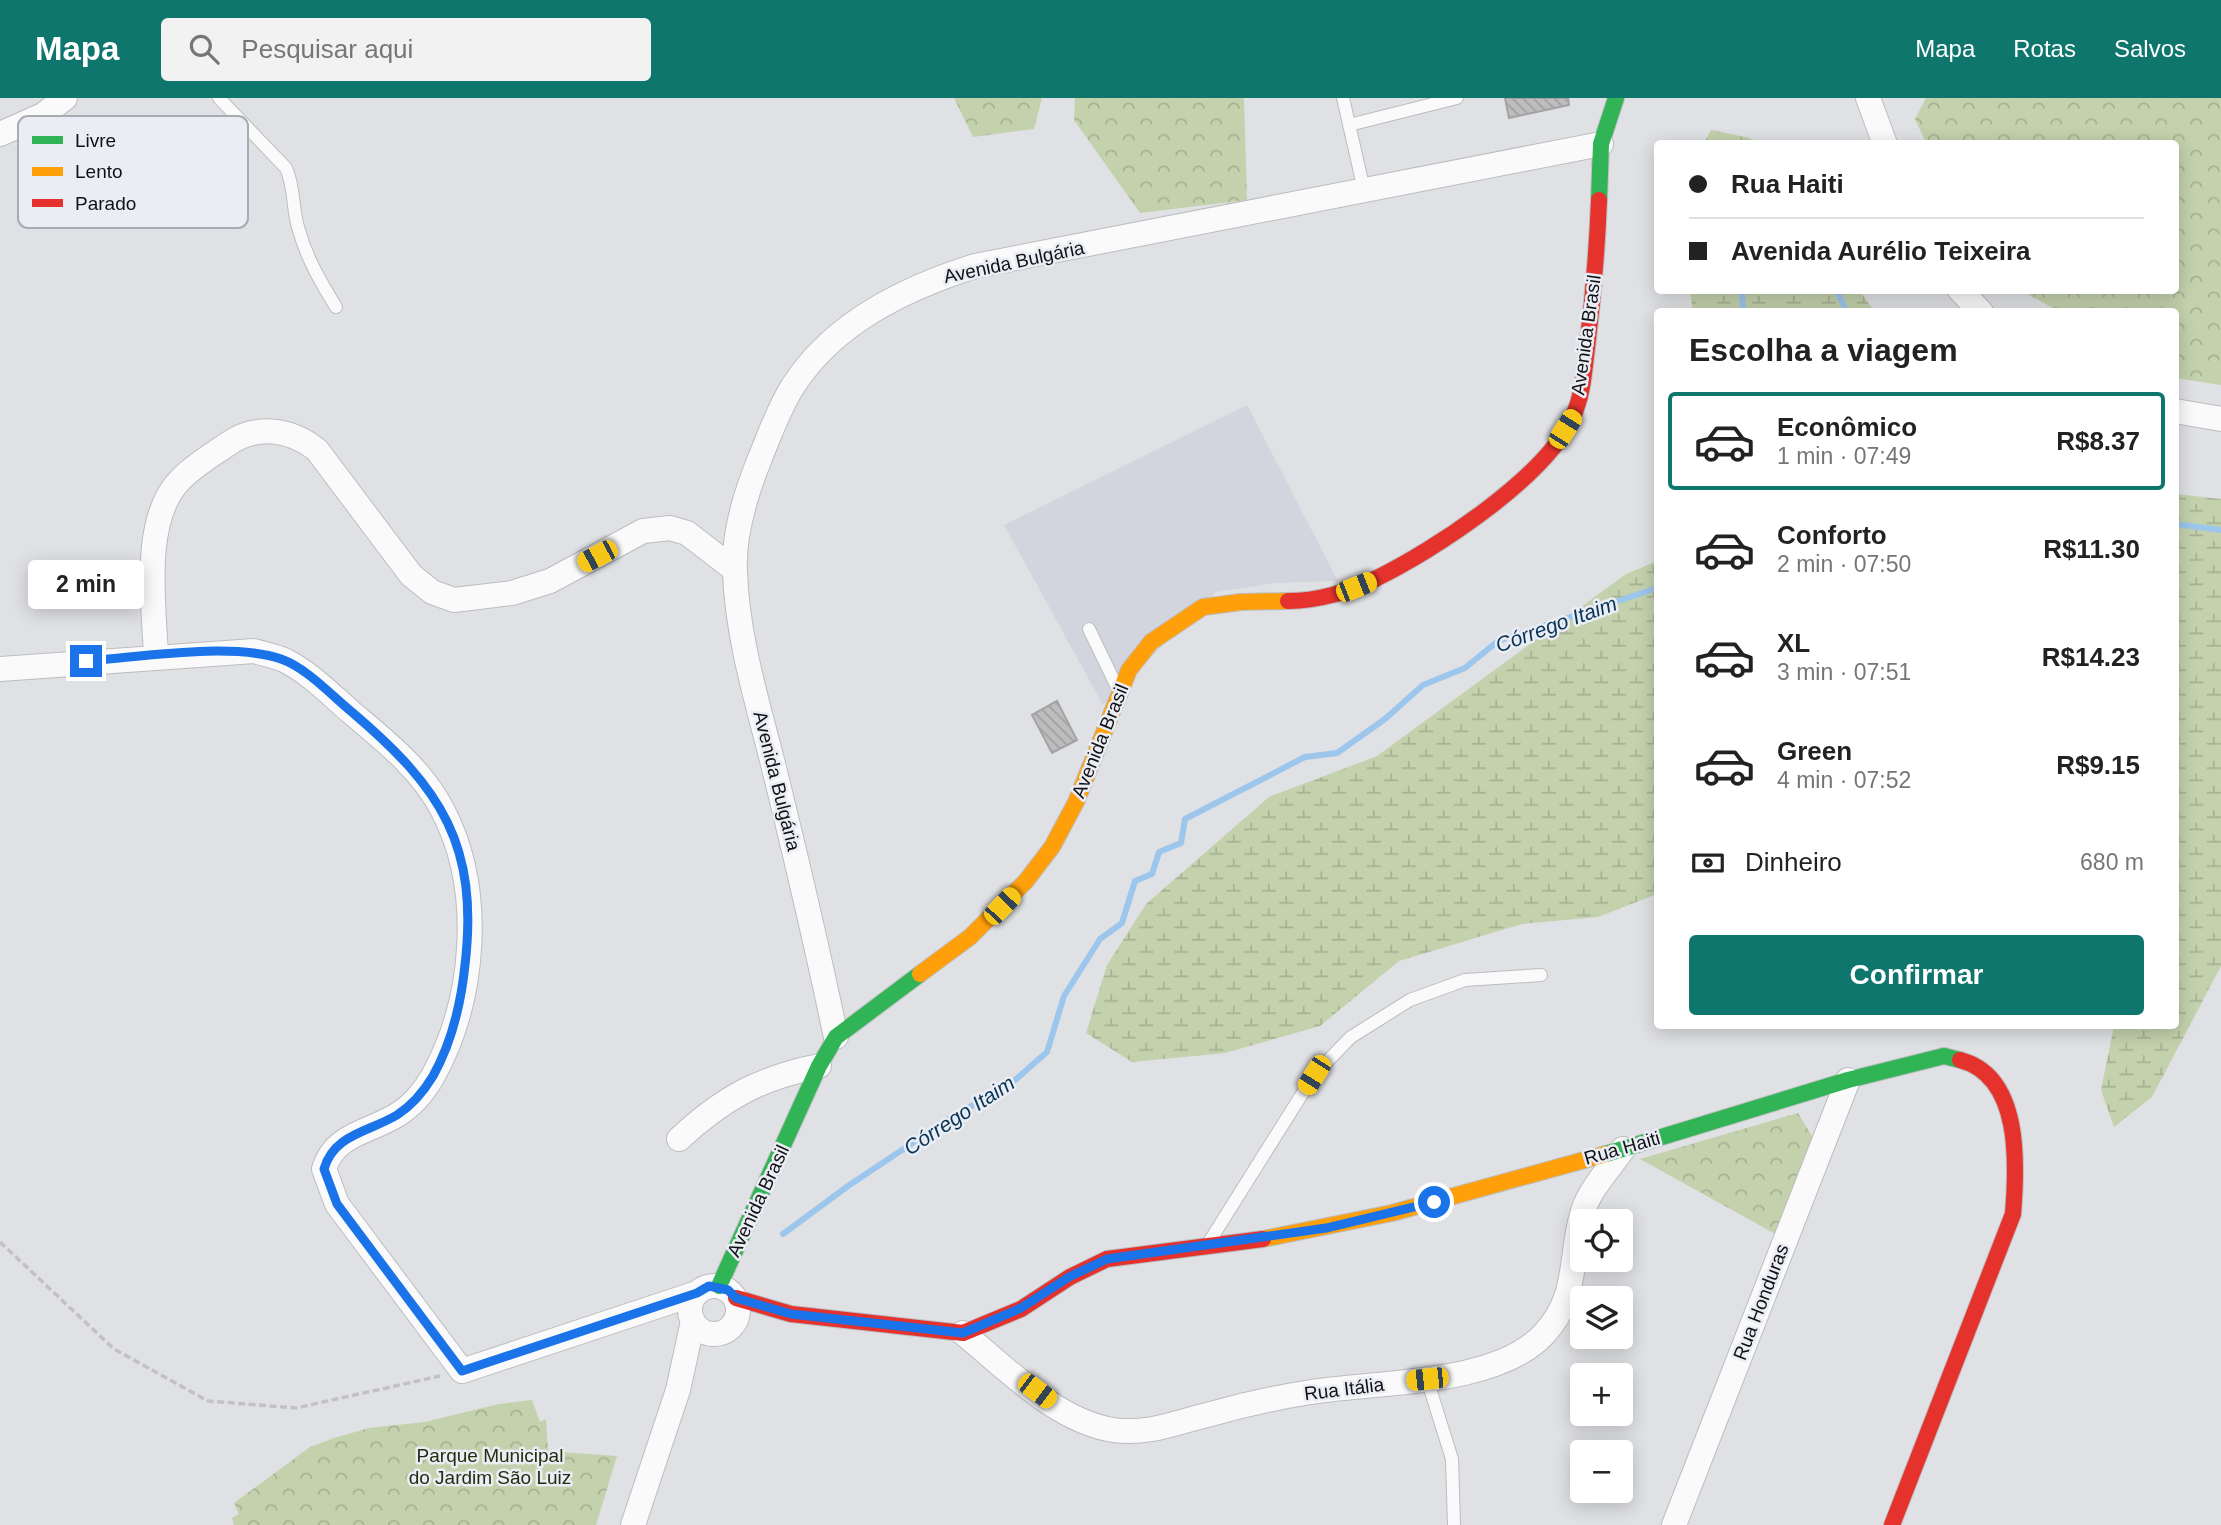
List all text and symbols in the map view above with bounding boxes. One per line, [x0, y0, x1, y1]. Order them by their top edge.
search box [161, 18, 651, 81]
text: Mapa [35, 30, 119, 67]
icon: search [185, 30, 223, 68]
text: Pesquisar aqui [241, 34, 413, 64]
text: Mapa [1915, 35, 1975, 62]
text: Rotas [2013, 35, 2076, 62]
text: Salvos [2114, 35, 2186, 62]
legend [18, 116, 248, 228]
text: Livre [75, 130, 116, 151]
text: Lento [75, 161, 123, 182]
text: Rua Haiti [1731, 169, 1844, 199]
text: Parado [75, 193, 136, 214]
text: Avenida Aurélio Teixeira [1731, 236, 2031, 266]
street label: Avenida Bulgária [942, 237, 1087, 287]
street label: Avenida Brasil [1567, 274, 1605, 396]
text: Escolha a viagem [1689, 332, 1958, 368]
car [1545, 406, 1586, 452]
icon: car [1693, 410, 1756, 473]
text: Econômico [1777, 412, 1917, 442]
text: R$8.37 [2056, 426, 2140, 456]
text: 1 min · 07:49 [1777, 443, 1911, 469]
icon: car [1693, 518, 1756, 581]
text: Conforto [1777, 520, 1887, 550]
text: R$11.30 [2043, 534, 2140, 564]
car [574, 537, 621, 575]
text: 2 min · 07:50 [1777, 551, 1911, 577]
callout: 2 min [28, 560, 144, 608]
car [1333, 569, 1380, 605]
text: 2 min [56, 571, 116, 597]
water label: Córrego Itaim [1492, 591, 1620, 657]
icon: car [1693, 626, 1756, 689]
text: XL [1777, 628, 1810, 658]
text: R$14.23 [2042, 642, 2140, 672]
route end [70, 645, 102, 677]
text: 3 min · 07:51 [1777, 659, 1911, 685]
street label: Avenida Brasil [1068, 681, 1132, 801]
street label: Avenida Bulgária [749, 709, 805, 853]
icon: car [1693, 734, 1756, 797]
text: Green [1777, 736, 1852, 766]
text: R$9.15 [2056, 750, 2140, 780]
text: 4 min · 07:52 [1777, 767, 1911, 793]
icon: cash [1689, 844, 1727, 882]
text: Dinheiro [1745, 847, 1842, 877]
text: 680 m [2080, 849, 2144, 875]
car [980, 884, 1025, 928]
button: Confirmar [1689, 935, 2144, 1015]
car [1294, 1052, 1335, 1098]
water label: Córrego Itaim [899, 1071, 1019, 1159]
street label: Rua Haiti [1582, 1127, 1662, 1169]
street label: Avenida Brasil [723, 1142, 793, 1260]
route start [1418, 1186, 1450, 1218]
map controls [1570, 1209, 1633, 1503]
button: locate [1570, 1209, 1633, 1272]
street label: Rua Honduras [1729, 1241, 1793, 1363]
button: layers [1570, 1286, 1633, 1349]
button: + [1570, 1363, 1633, 1426]
car [1406, 1366, 1449, 1392]
car [1014, 1370, 1061, 1412]
street label: Rua Itália [1303, 1374, 1386, 1404]
button: − [1570, 1440, 1633, 1503]
park label: Parque Municipal do Jardim São Luiz [409, 1445, 571, 1488]

